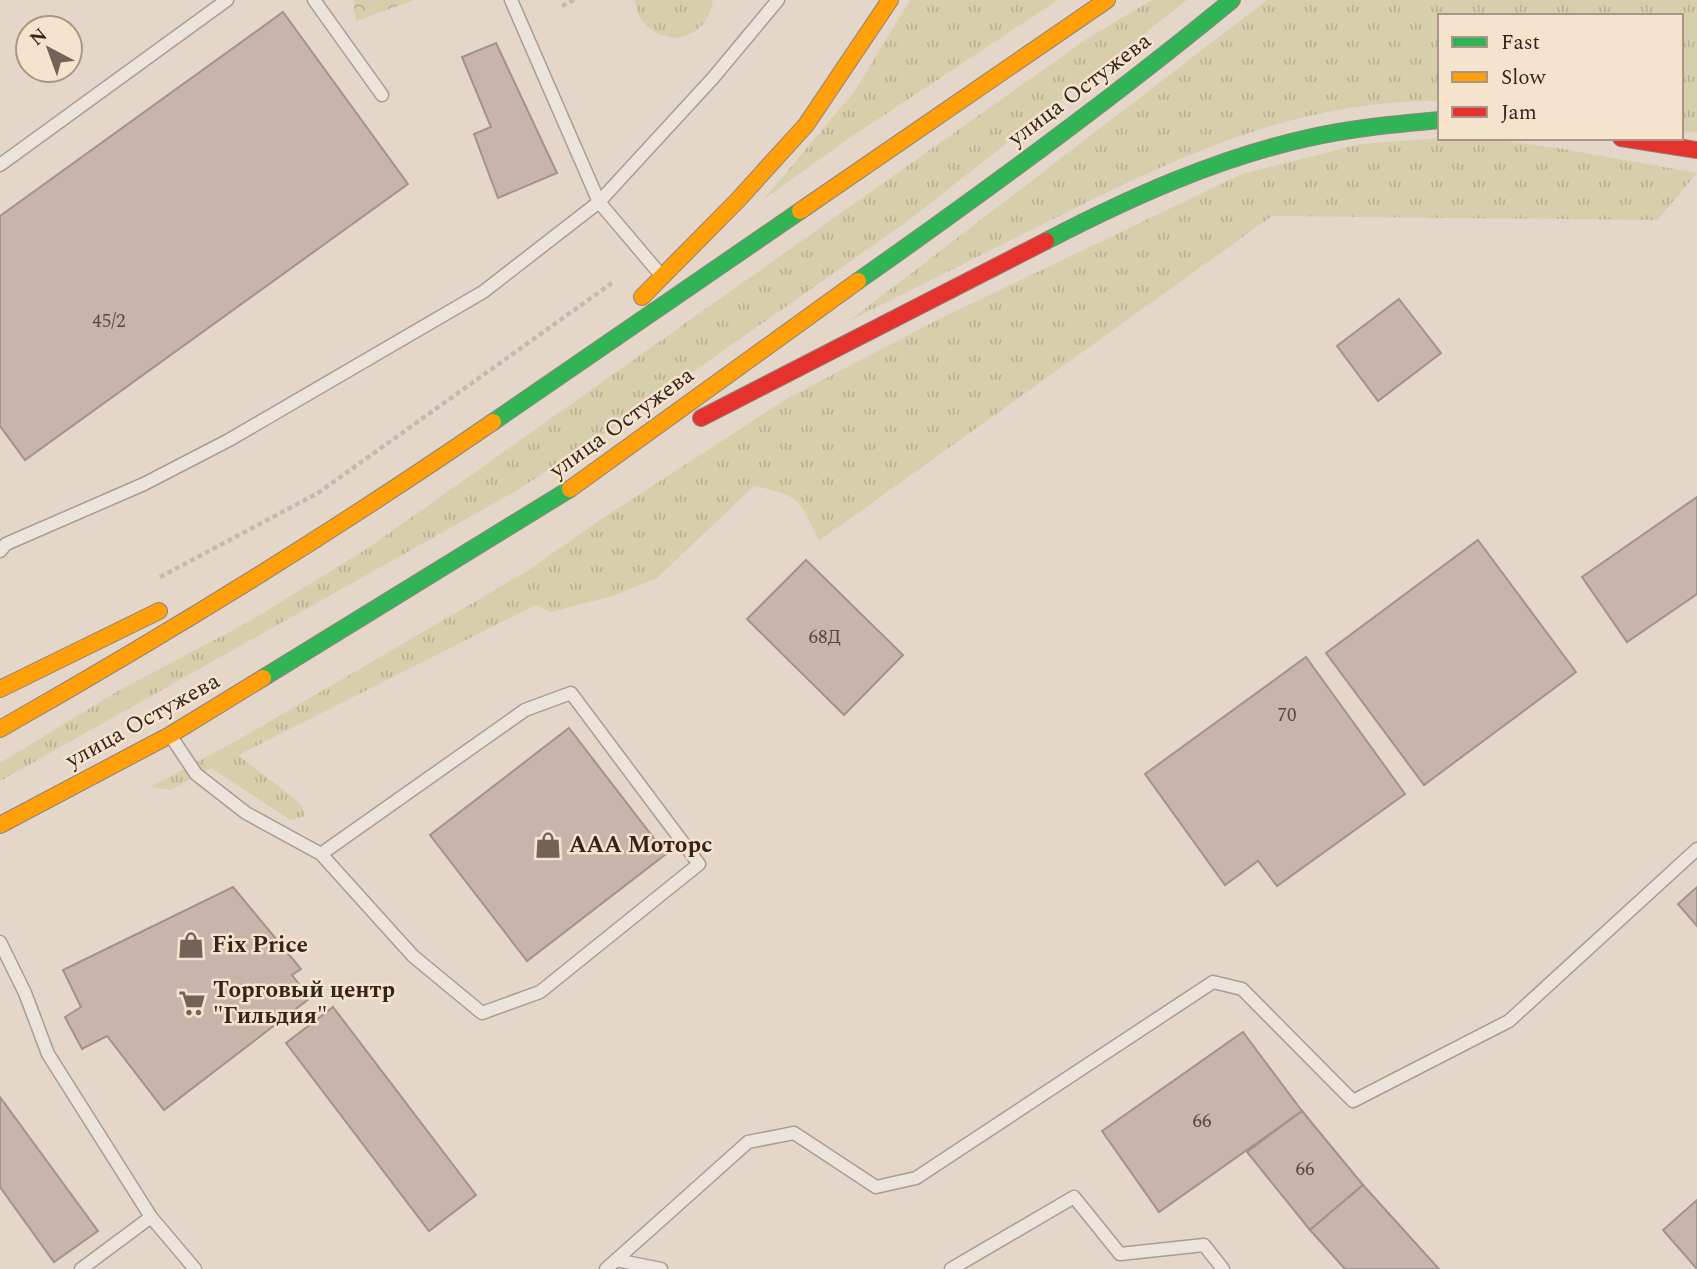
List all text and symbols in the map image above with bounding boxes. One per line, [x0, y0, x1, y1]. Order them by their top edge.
north arrow [14, 14, 84, 84]
legend [1438, 14, 1683, 140]
text: N [23, 21, 54, 53]
street label: улица Остужева [1000, 24, 1159, 156]
text: Fast [1501, 27, 1540, 59]
text: Slow [1501, 62, 1547, 94]
text: Jam [1501, 97, 1537, 129]
house number: 45/2 [92, 307, 126, 336]
street label: улица Остужева [541, 358, 702, 488]
house number: 68Д [809, 623, 841, 652]
street label: улица Остужева [59, 664, 227, 778]
house number: 70 [1277, 701, 1297, 730]
place label: ААА Моторс [569, 828, 712, 863]
shop icon: ААА Моторс [533, 830, 563, 860]
place label: Fix Price [212, 928, 308, 963]
shop icon: Fix Price [176, 930, 206, 960]
place label: Торговый центр "Гильдия" [213, 973, 395, 1034]
supermarket icon: Торговый центр "Гильдия" [177, 988, 207, 1018]
house number: 66 [1192, 1107, 1212, 1136]
house number: 66 [1295, 1155, 1315, 1184]

